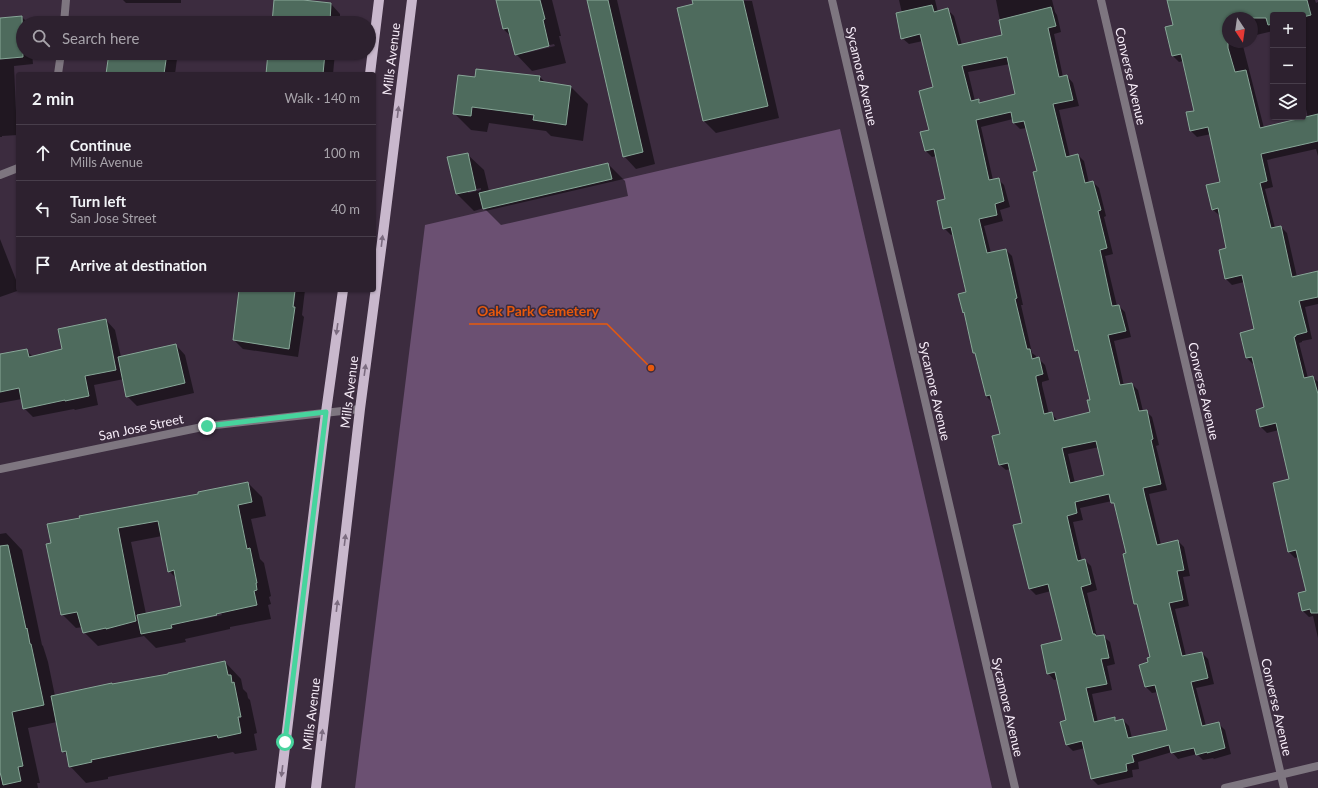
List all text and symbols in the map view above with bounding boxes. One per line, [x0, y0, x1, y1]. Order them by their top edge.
north arrow [1222, 12, 1258, 48]
map controls [1270, 12, 1306, 120]
button: + [1270, 12, 1306, 48]
search box [16, 16, 376, 60]
street label: Mills Avenue [379, 22, 403, 96]
street label: Sycamore Avenue [843, 25, 881, 127]
street label: Converse Avenue [1112, 26, 1150, 126]
icon: search [30, 27, 52, 49]
text: Search here [62, 29, 139, 47]
button: − [1270, 48, 1306, 84]
button: layers [1270, 84, 1306, 120]
text: 2 min [32, 88, 74, 109]
text: Walk · 140 m [284, 90, 360, 106]
one-way arrow [395, 106, 401, 118]
text: Continue [70, 136, 131, 154]
icon: ahead [32, 142, 54, 164]
text: 100 m [323, 145, 360, 161]
text: Mills Avenue [70, 154, 143, 170]
text: Turn left [70, 192, 126, 210]
icon: left [32, 198, 54, 220]
text: 40 m [331, 201, 360, 217]
text: San Jose Street [70, 210, 156, 226]
one-way arrow [379, 235, 385, 247]
icon: arrive [32, 254, 54, 276]
text: Arrive at destination [70, 256, 207, 274]
callout: Oak Park Cemetery [469, 298, 607, 324]
text: Oak Park Cemetery [477, 302, 599, 319]
one-way arrow [334, 323, 340, 335]
street label: Sycamore Avenue [916, 340, 954, 442]
street label: Converse Avenue [1185, 341, 1223, 441]
street label: Mills Avenue [337, 355, 361, 429]
one-way arrow [362, 364, 368, 376]
street label: San Jose Street [97, 410, 185, 444]
route end [198, 417, 216, 435]
one-way arrow [341, 534, 348, 546]
one-way arrow [334, 600, 340, 612]
street label: Sycamore Avenue [989, 656, 1027, 758]
street label: Converse Avenue [1258, 657, 1296, 757]
street label: Mills Avenue [299, 677, 323, 751]
one-way arrow [319, 729, 325, 741]
route start [276, 733, 294, 751]
one-way arrow [279, 765, 285, 777]

